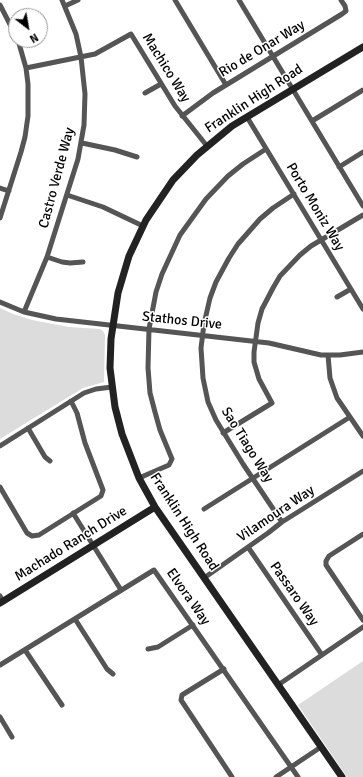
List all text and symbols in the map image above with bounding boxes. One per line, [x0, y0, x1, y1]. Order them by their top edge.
north arrow [8, 8, 48, 48]
street label: Rio de Onar Way [216, 17, 308, 81]
text: N [27, 30, 41, 45]
street label: Machico Way [138, 30, 194, 106]
street label: Franklin High Road [202, 61, 306, 137]
street label: Castro Verde Way [35, 126, 79, 230]
street label: Porto Moniz Way [282, 160, 348, 254]
street label: Stathos Drive [141, 308, 223, 334]
street label: Sao Tiago Way [217, 404, 277, 486]
street label: Franklin High Road [146, 470, 222, 574]
street label: Vilamoura Way [234, 482, 318, 546]
street label: Machado Ranch Drive [12, 503, 130, 585]
street label: Passaro Way [266, 559, 322, 629]
street label: Elvora Way [162, 565, 214, 629]

